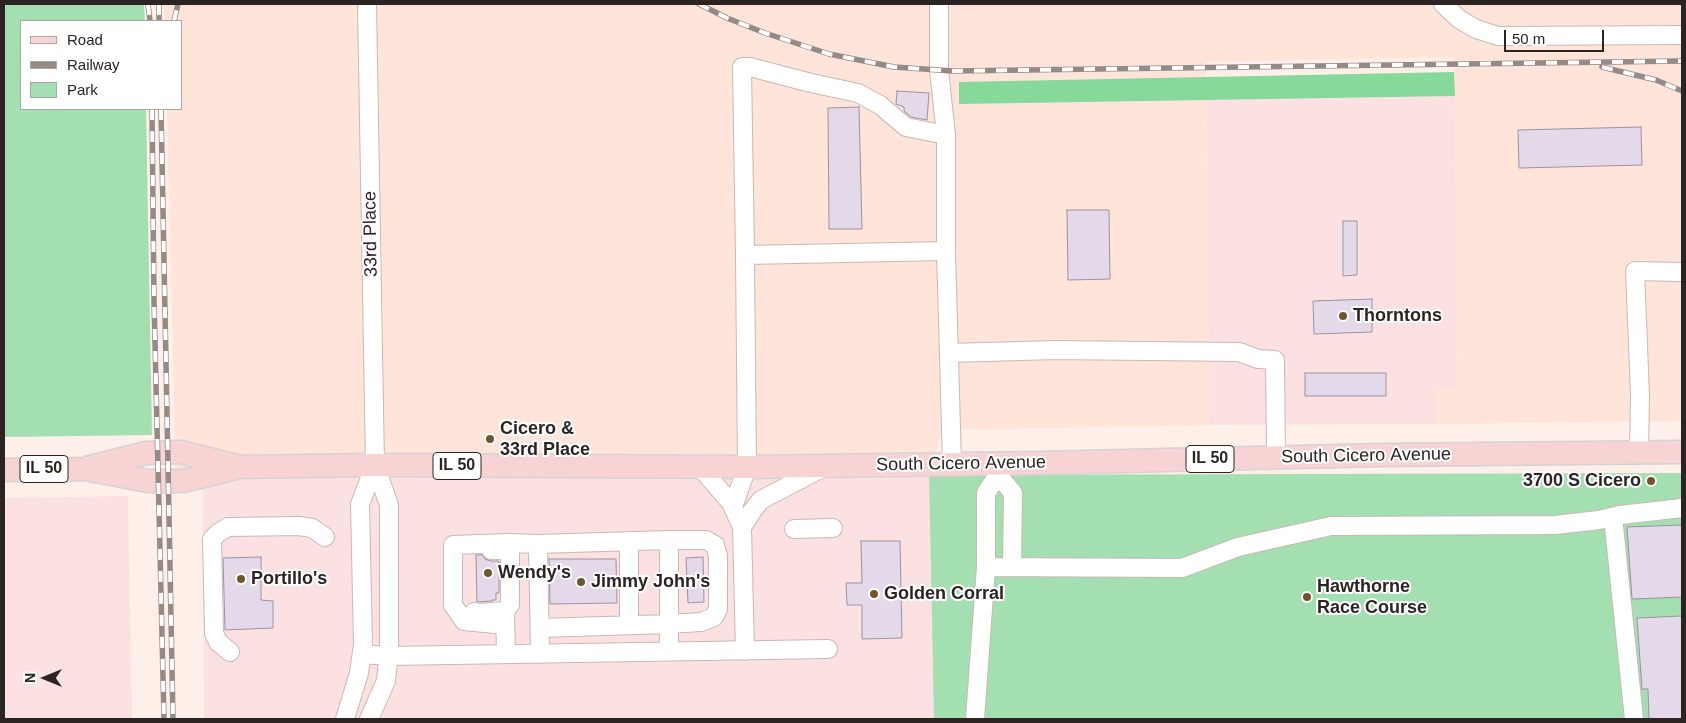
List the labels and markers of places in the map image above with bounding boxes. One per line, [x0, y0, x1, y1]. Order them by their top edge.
place label: Thorntons [1353, 305, 1442, 327]
marker: Thorntons [1337, 310, 1349, 322]
place label: Cicero & 33rd Place [500, 418, 590, 460]
marker: Cicero & 33rd Place [484, 433, 496, 445]
place label: 3700 S Cicero [1523, 470, 1641, 492]
marker: 3700 S Cicero [1645, 475, 1657, 487]
place label: Wendy's [498, 562, 571, 584]
marker: Wendy's [482, 567, 494, 579]
place label: Portillo's [251, 568, 327, 590]
place label: Jimmy John's [591, 571, 710, 593]
marker: Portillo's [235, 573, 247, 585]
marker: Jimmy John's [575, 576, 587, 588]
place label: Hawthorne Race Course [1317, 576, 1427, 618]
place label: Golden Corral [884, 583, 1004, 605]
marker: Golden Corral [868, 588, 880, 600]
marker: Hawthorne Race Course [1301, 591, 1313, 603]

